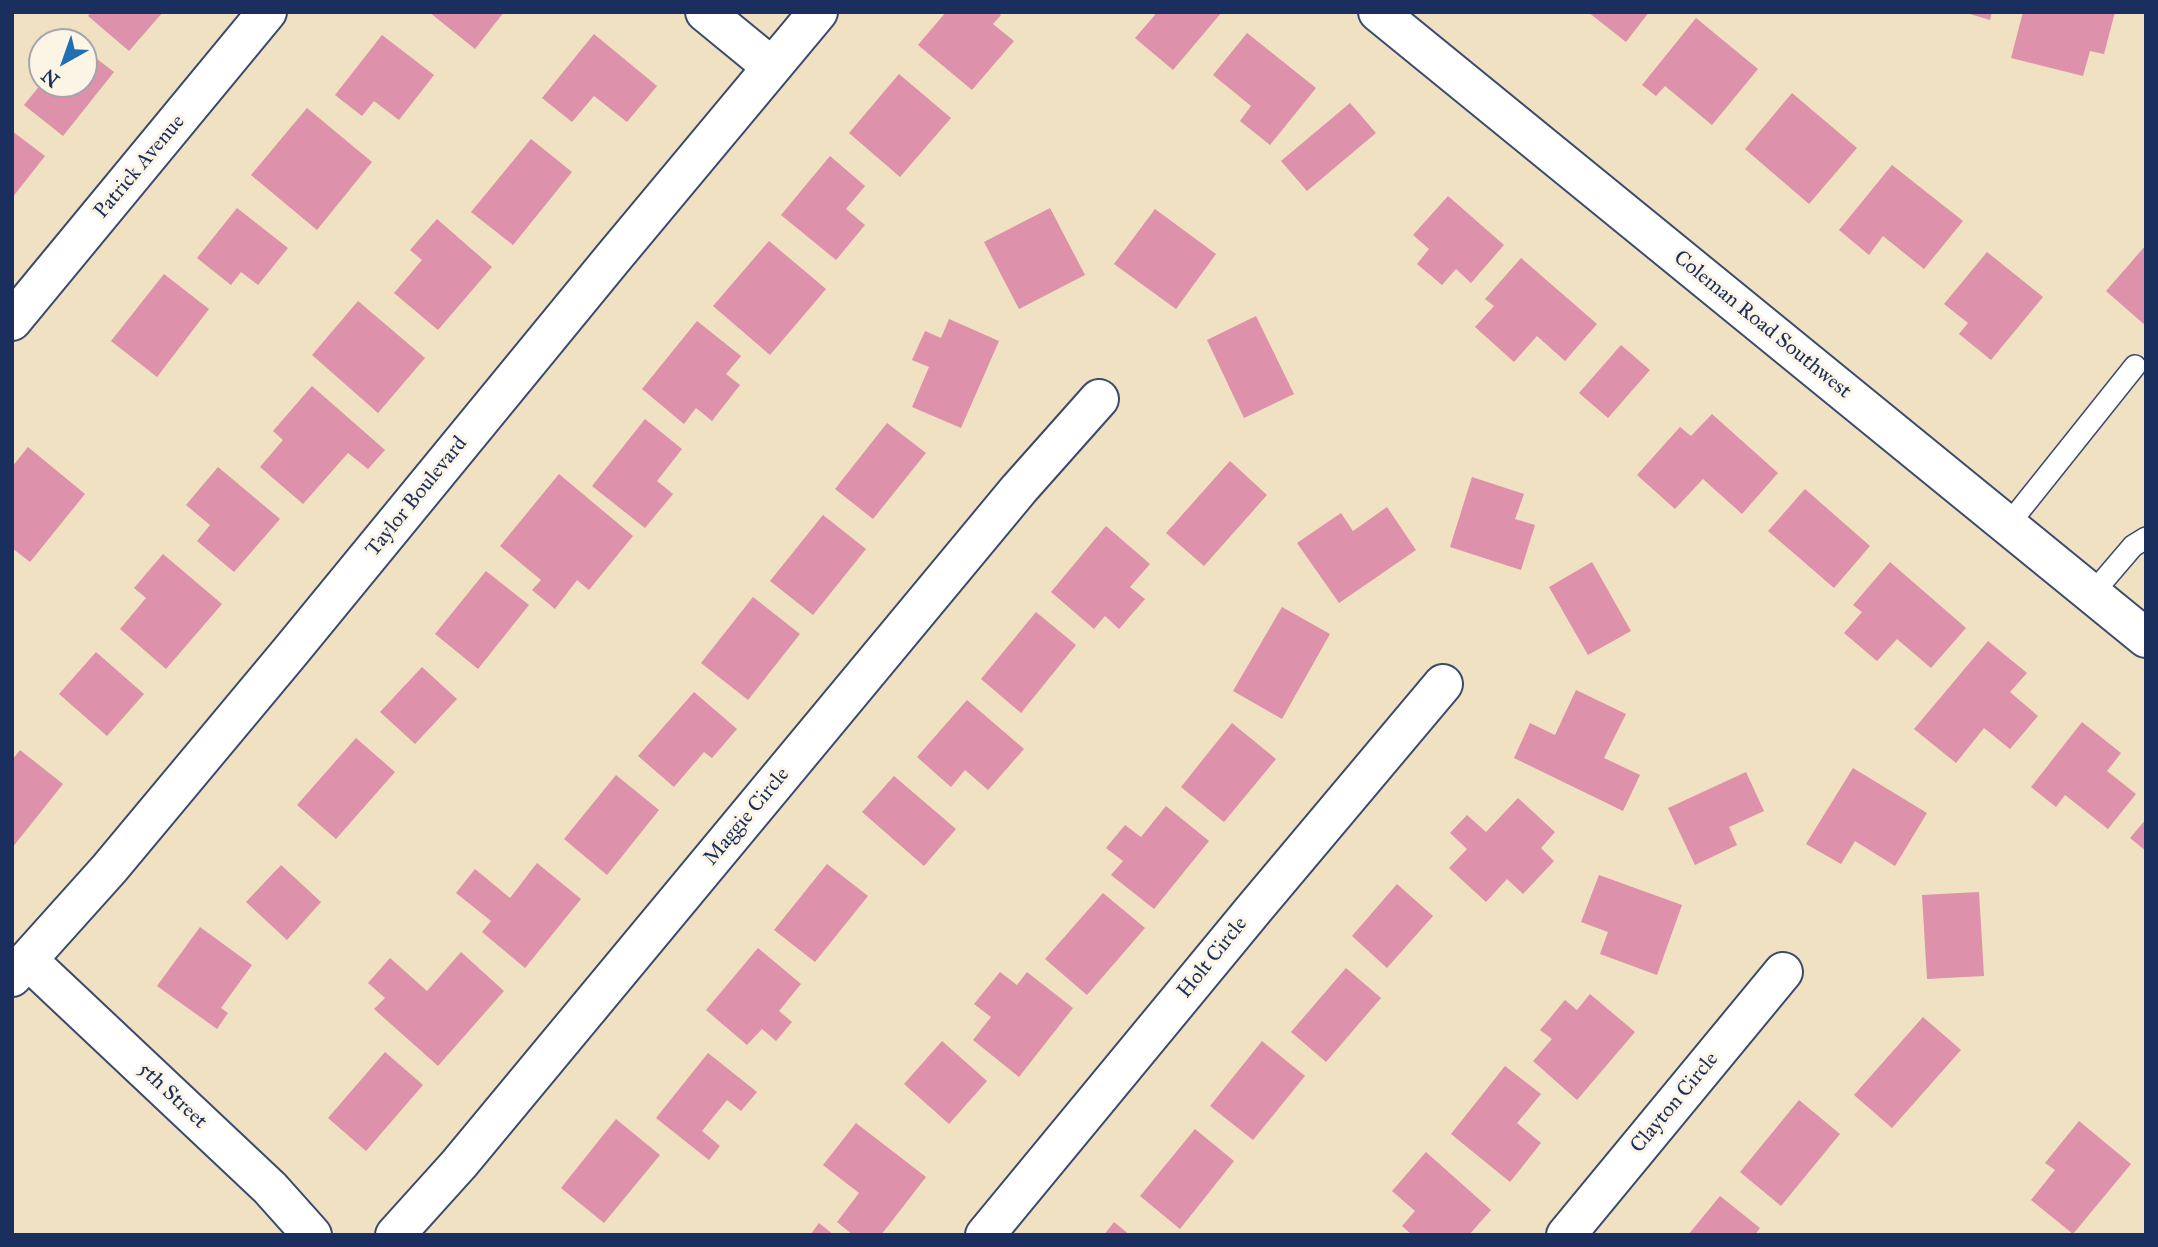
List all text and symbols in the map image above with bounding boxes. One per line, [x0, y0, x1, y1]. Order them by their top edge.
north arrow [28, 28, 98, 98]
text: N [37, 64, 64, 92]
street label: Patrick Avenue [89, 110, 191, 224]
street label: Coleman Road Southwest [1668, 246, 1856, 404]
street label: Taylor Boulevard [361, 432, 473, 562]
street label: Maggie Circle [699, 763, 795, 871]
street label: Holt Circle [1173, 912, 1253, 1004]
street label: Clayton Circle [1626, 1048, 1724, 1158]
street label: 5th Street [132, 1058, 212, 1134]

